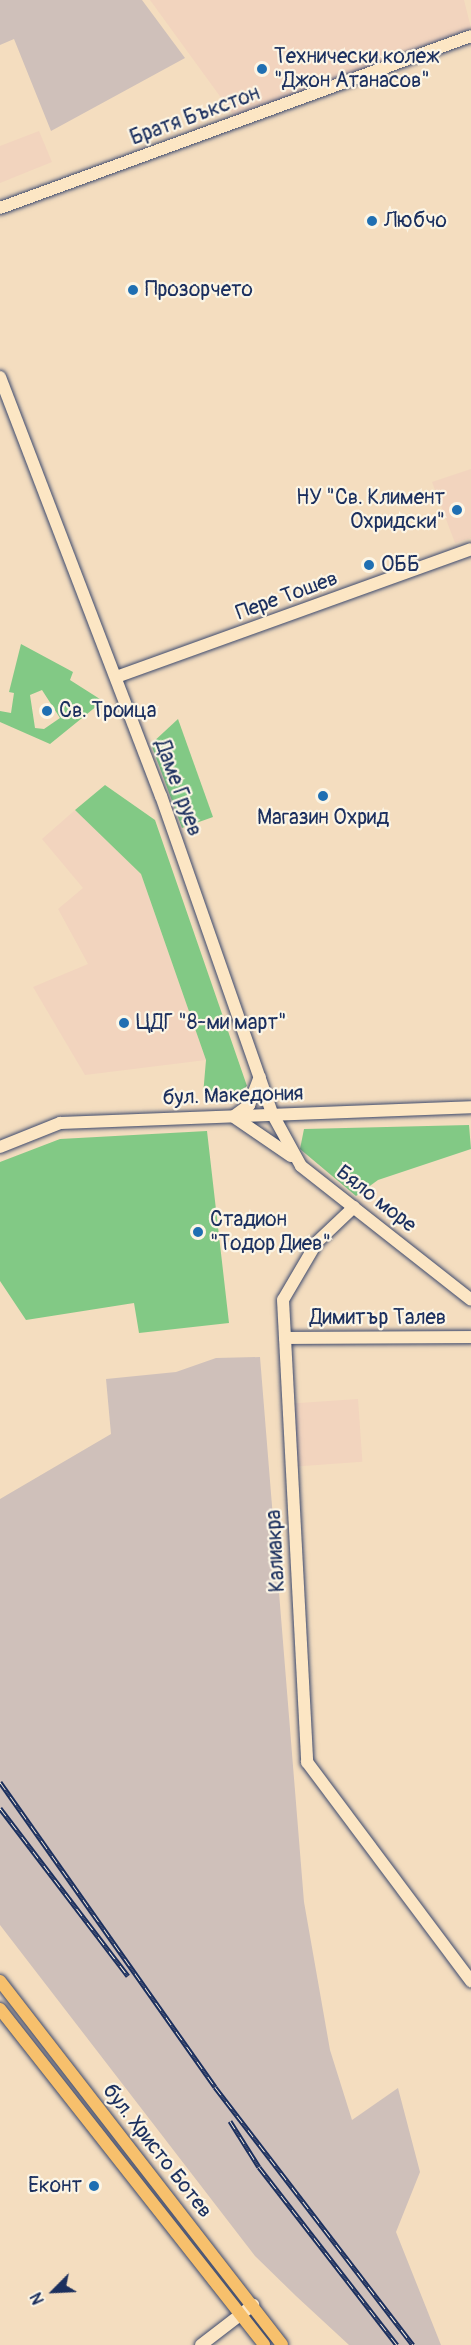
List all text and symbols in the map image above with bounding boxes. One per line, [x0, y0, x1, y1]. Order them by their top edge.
place label: Технически колеж "Джон Атанасов" [274, 44, 440, 94]
marker: Технически колеж "Джон Атанасов" [255, 62, 269, 76]
street label: Братя Бъкстон [127, 81, 263, 151]
place label: Любчо [384, 208, 447, 234]
marker: Любчо [365, 214, 379, 228]
place label: Прозорчето [145, 277, 253, 303]
marker: Прозорчето [126, 283, 140, 297]
place label: НУ "Св. Климент Охридски" [296, 485, 445, 535]
marker: НУ "Св. Климент Охридски" [450, 503, 464, 517]
place label: ОББ [381, 552, 420, 578]
marker: ОББ [362, 558, 376, 572]
street label: Пере Тошев [233, 566, 341, 626]
place label: Св. Троица [59, 698, 157, 724]
marker: Св. Троица [40, 704, 54, 718]
street label: Даме Груев [149, 736, 207, 840]
marker: Магазин Охрид [316, 789, 330, 803]
place label: Магазин Охрид [257, 805, 389, 831]
place label: ЦДГ "8-ми март" [136, 1010, 286, 1036]
marker: ЦДГ "8-ми март" [117, 1016, 131, 1030]
street label: бул. Македония [162, 1081, 304, 1111]
street label: Бяло море [331, 1160, 421, 1238]
place label: Стадион "Тодор Диев" [210, 1207, 331, 1257]
marker: Стадион "Тодор Диев" [191, 1225, 205, 1239]
street label: Димитър Талев [310, 1305, 446, 1331]
street label: Калиакра [261, 1509, 291, 1593]
street label: бул. Христо Ботев [97, 2079, 217, 2223]
place label: Еконт [28, 2173, 82, 2199]
marker: Еконт [87, 2179, 101, 2193]
north arrow [24, 2261, 84, 2321]
text: N [26, 2289, 49, 2307]

